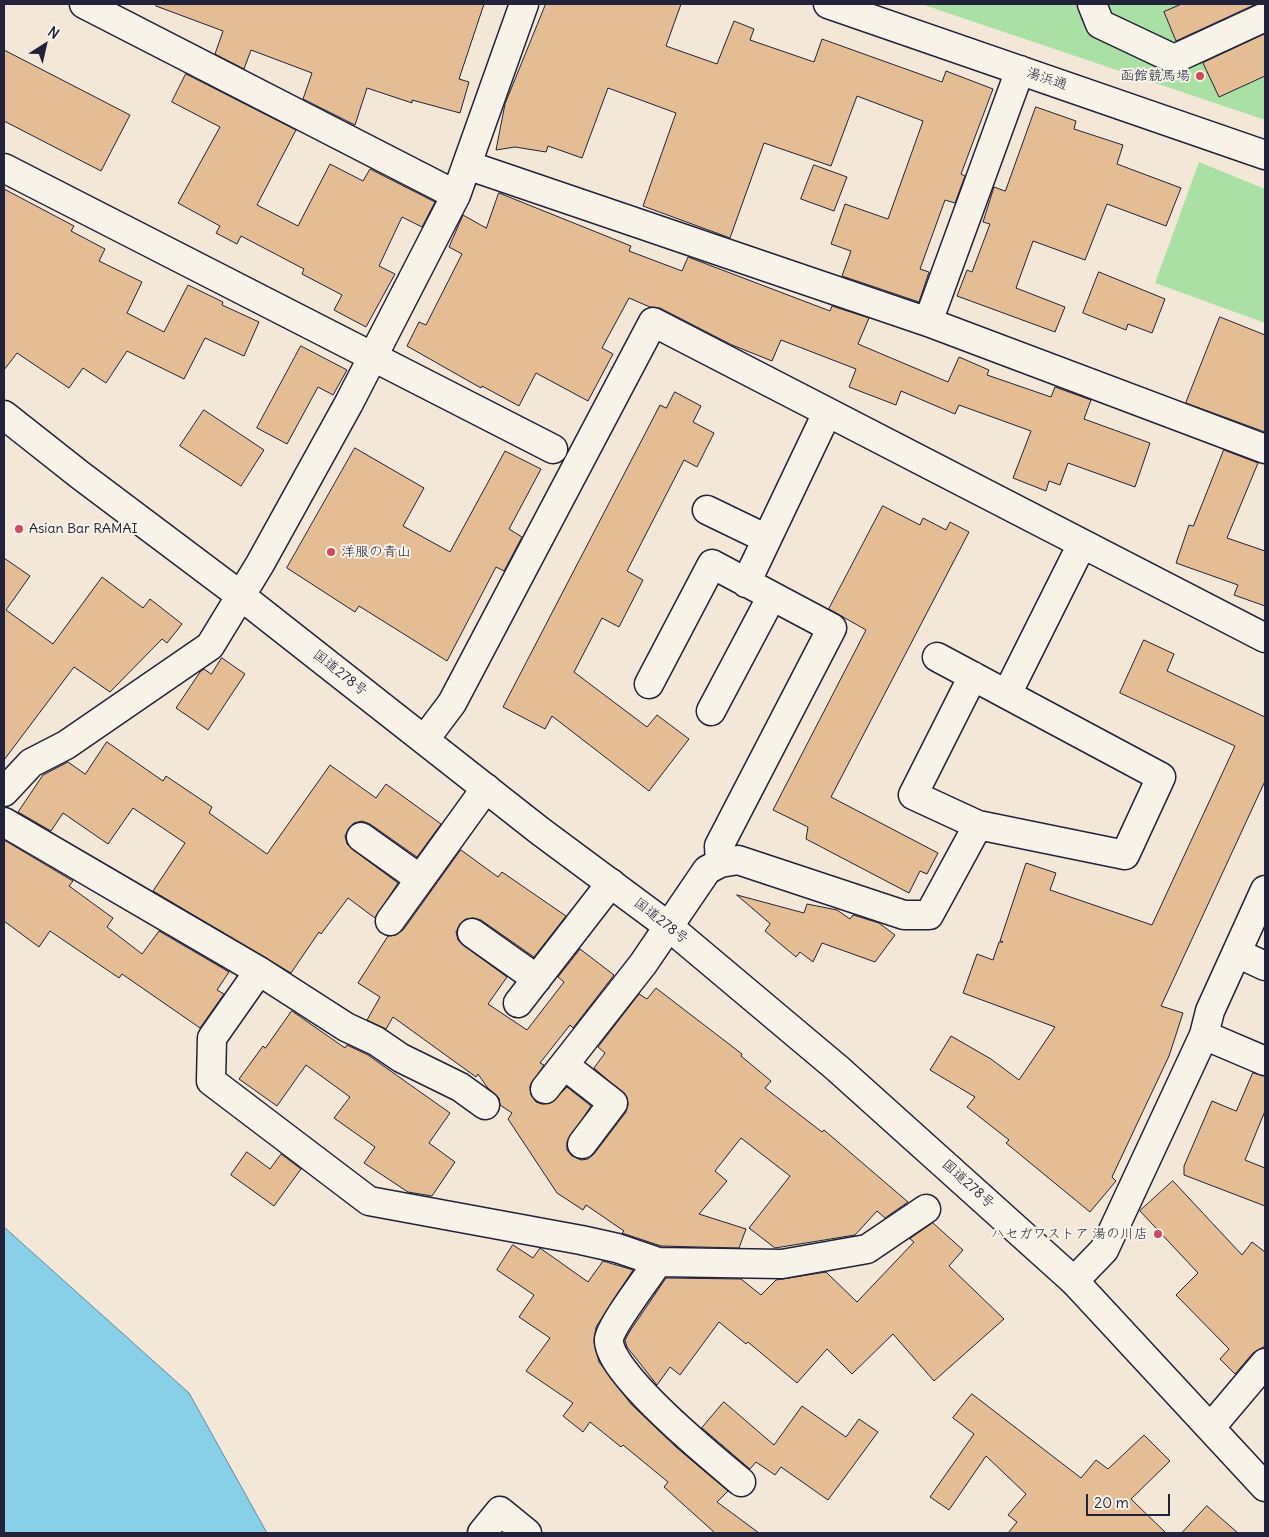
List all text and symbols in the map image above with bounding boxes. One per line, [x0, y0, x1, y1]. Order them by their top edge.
north arrow [20, 20, 70, 70]
text: N [44, 23, 63, 43]
street label: 湯浜通 [1024, 64, 1070, 94]
place label: 函館競馬場 [1120, 68, 1190, 84]
marker: 函館競馬場 [1194, 70, 1206, 82]
place label: Asian Bar RAMAI [29, 521, 137, 537]
marker: Asian Bar RAMAI [13, 523, 25, 535]
place label: 洋服の青山 [341, 544, 411, 560]
marker: 洋服の青山 [325, 546, 337, 558]
street label: 国道278号 [309, 646, 371, 700]
street label: 国道278号 [630, 894, 692, 948]
street label: 国道278号 [938, 1156, 998, 1212]
place label: ハセガワストア 湯の川店 [991, 1226, 1148, 1242]
marker: ハセガワストア 湯の川店 [1152, 1228, 1164, 1240]
scale bar [1089, 1484, 1173, 1516]
text: 20 m [1094, 1493, 1129, 1512]

